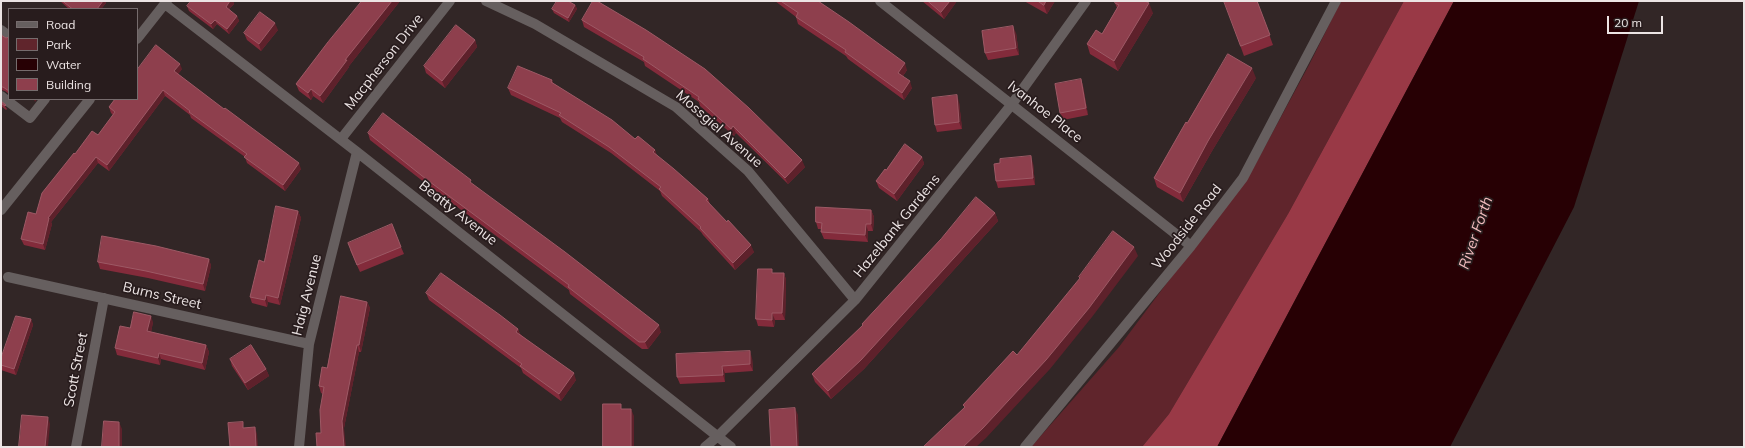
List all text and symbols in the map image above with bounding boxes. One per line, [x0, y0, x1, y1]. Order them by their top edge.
legend [8, 8, 138, 100]
scale bar [1609, 8, 1665, 34]
street label: Macpherson Drive [341, 11, 427, 113]
text: 20 m [1614, 15, 1642, 30]
text: Road [46, 17, 75, 32]
text: Park [46, 37, 71, 52]
text: Water [46, 57, 81, 72]
text: Building [46, 77, 91, 92]
street label: Ivanhoe Place [1004, 78, 1086, 146]
street label: Mossgiel Avenue [672, 87, 766, 171]
street label: Hazelbank Gardens [850, 171, 944, 281]
street label: Beatty Avenue [415, 177, 501, 249]
street label: Woodside Road [1149, 181, 1225, 273]
water label: River Forth [1455, 194, 1497, 272]
street label: Haig Avenue [289, 253, 325, 337]
street label: Burns Street [121, 279, 203, 313]
street label: Scott Street [61, 331, 91, 409]

